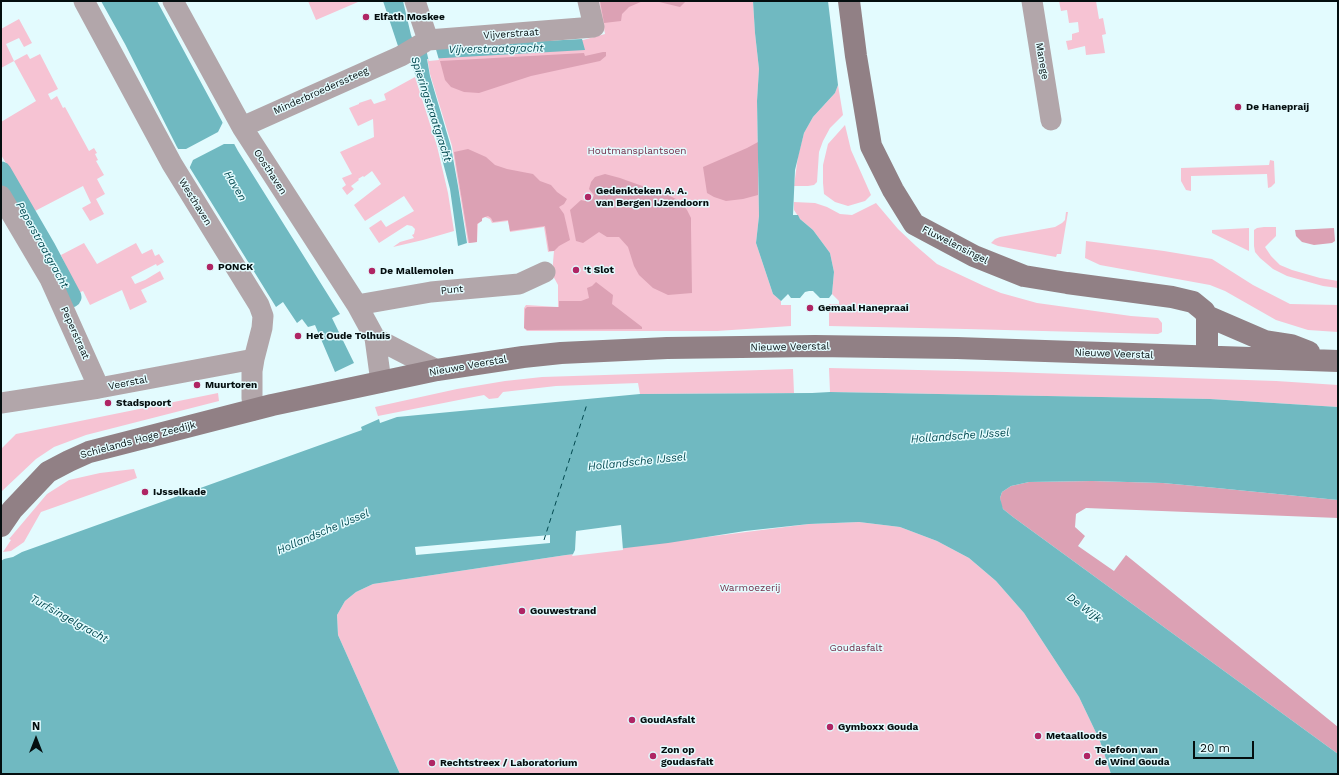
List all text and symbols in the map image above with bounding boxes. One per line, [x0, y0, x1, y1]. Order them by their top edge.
place label: Elfath Moskee [374, 11, 445, 23]
marker: Elfath Moskee [361, 12, 371, 22]
street label: Vijverstraat [483, 26, 539, 42]
water label: Vijverstraatgracht [448, 42, 544, 56]
street label: Manege [1033, 42, 1051, 80]
water label: Spieringstraatgracht [408, 55, 454, 163]
street label: Minderbroederssteeg [272, 65, 370, 117]
place label: De Hanepraij [1246, 101, 1309, 113]
marker: De Hanepraij [1233, 102, 1243, 112]
park label: Houtmansplantsoen [588, 145, 686, 157]
street label: Oosthaven [251, 147, 289, 197]
water label: Haven [221, 168, 249, 204]
street label: Westhaven [176, 176, 214, 228]
place label: Gedenkteken A. A. van Bergen IJzendoorn [596, 185, 709, 208]
marker: Gedenkteken A. A. van Bergen IJzendoorn [583, 192, 593, 202]
water label: Peperstraatgracht [13, 200, 71, 290]
street label: Fluwelensingel [920, 223, 990, 267]
place label: PONCK [218, 261, 253, 273]
marker: PONCK [205, 262, 215, 272]
place label: 't Slot [584, 264, 614, 276]
place label: De Mallemolen [380, 265, 454, 277]
marker: 't Slot [571, 265, 581, 275]
marker: De Mallemolen [367, 266, 377, 276]
street label: Punt [440, 283, 464, 297]
place label: Gemaal Hanepraai [818, 302, 909, 314]
marker: Gemaal Hanepraai [805, 303, 815, 313]
street label: Peperstraat [58, 305, 92, 361]
place label: Het Oude Tolhuis [306, 330, 390, 342]
marker: Het Oude Tolhuis [293, 331, 303, 341]
street label: Nieuwe Veerstal [750, 340, 830, 354]
street label: Nieuwe Veerstal [1074, 347, 1154, 361]
street label: Nieuwe Veerstal [428, 353, 508, 379]
street label: Veerstal [107, 373, 149, 393]
place label: Muurtoren [205, 379, 257, 391]
marker: Muurtoren [192, 380, 202, 390]
place label: Stadspoort [116, 397, 171, 409]
marker: Stadspoort [103, 398, 113, 408]
street label: Schielands Hoge Zeedijk [79, 419, 197, 461]
water label: Hollandsche IJssel [910, 426, 1010, 446]
water label: Hollandsche IJssel [587, 450, 687, 474]
place label: IJsselkade [153, 486, 206, 498]
marker: IJsselkade [140, 487, 150, 497]
water label: Hollandsche IJssel [275, 507, 371, 557]
park label: Warmoezerij [720, 582, 780, 594]
water label: De Wijk [1064, 591, 1104, 625]
water label: Turfsingelgracht [28, 592, 110, 646]
place label: Gouwestrand [530, 605, 596, 617]
marker: Gouwestrand [517, 606, 527, 616]
park label: Goudasfalt [830, 642, 882, 654]
place label: GoudAsfalt [640, 714, 695, 726]
marker: GoudAsfalt [627, 715, 637, 725]
north arrow [16, 719, 56, 759]
text: N [32, 720, 40, 733]
place label: Gymboxx Gouda [838, 721, 918, 733]
marker: Gymboxx Gouda [825, 722, 835, 732]
place label: Metaalloods [1046, 730, 1107, 742]
marker: Metaalloods [1033, 731, 1043, 741]
scale bar [1195, 733, 1256, 759]
text: 20 m [1200, 741, 1230, 755]
place label: Zon op goudasfalt [661, 744, 713, 768]
place label: Telefoon van de Wind Gouda [1095, 744, 1170, 768]
marker: Zon op goudasfalt [648, 751, 658, 761]
marker: Telefoon van de Wind Gouda [1082, 751, 1092, 761]
place label: Rechtstreex / Laboratorium [440, 757, 577, 769]
marker: Rechtstreex / Laboratorium [427, 758, 437, 768]

